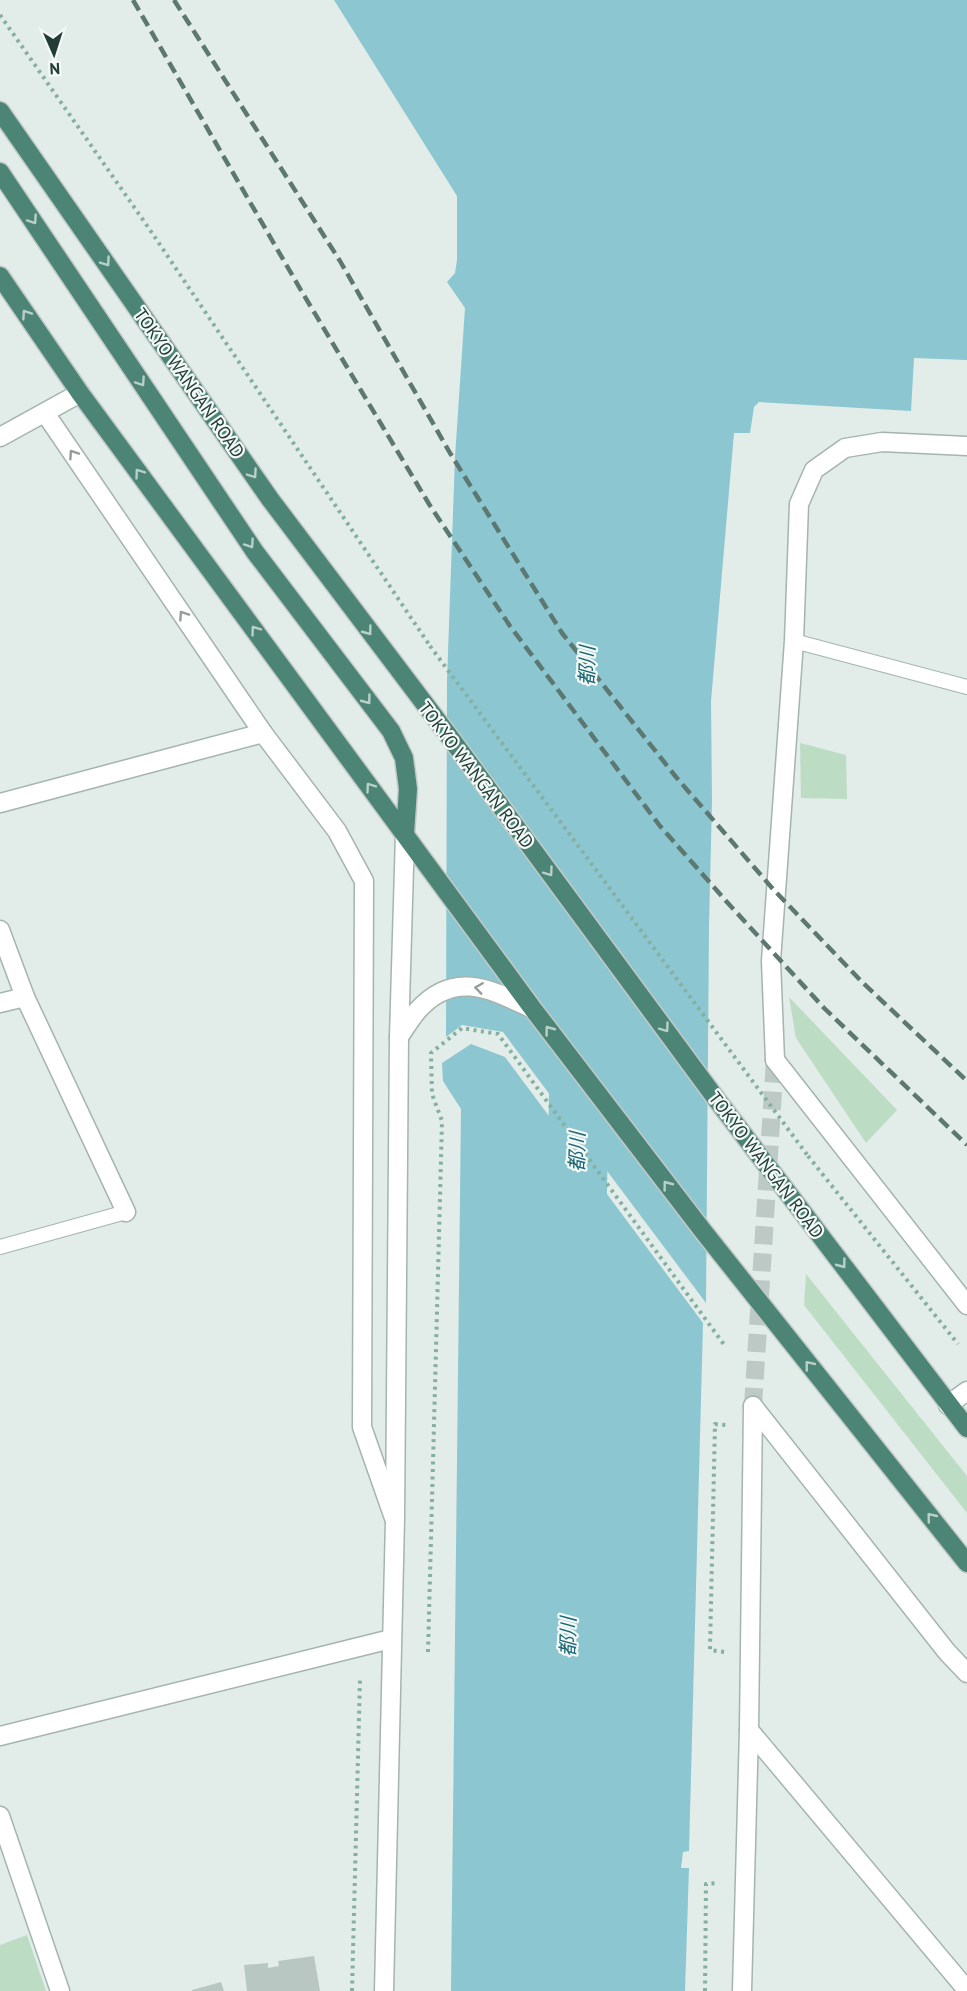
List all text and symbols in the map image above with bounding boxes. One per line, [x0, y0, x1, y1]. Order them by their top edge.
north arrow [24, 24, 84, 84]
text: N [49, 59, 61, 79]
one-way arrow [26, 213, 37, 224]
one-way arrow [99, 256, 110, 267]
street label: TOKYO WANGAN ROAD [129, 303, 250, 462]
one-way arrow [22, 310, 33, 321]
one-way arrow [134, 375, 145, 386]
one-way arrow [69, 450, 80, 461]
one-way arrow [246, 468, 257, 479]
one-way arrow [135, 469, 146, 480]
one-way arrow [243, 537, 254, 548]
one-way arrow [179, 611, 190, 622]
one-way arrow [361, 625, 372, 636]
one-way arrow [251, 626, 262, 637]
water label: 都川 [574, 644, 600, 686]
one-way arrow [360, 693, 371, 704]
street label: TOKYO WANGAN ROAD [414, 697, 539, 853]
one-way arrow [367, 782, 378, 793]
one-way arrow [541, 865, 552, 876]
one-way arrow [474, 982, 484, 994]
one-way arrow [657, 1022, 668, 1033]
one-way arrow [545, 1026, 556, 1037]
street label: TOKYO WANGAN ROAD [704, 1087, 829, 1243]
water label: 都川 [564, 1130, 590, 1172]
one-way arrow [664, 1180, 675, 1191]
one-way arrow [834, 1257, 845, 1268]
one-way arrow [805, 1360, 816, 1371]
one-way arrow [927, 1513, 938, 1524]
water label: 都川 [555, 1615, 581, 1657]

